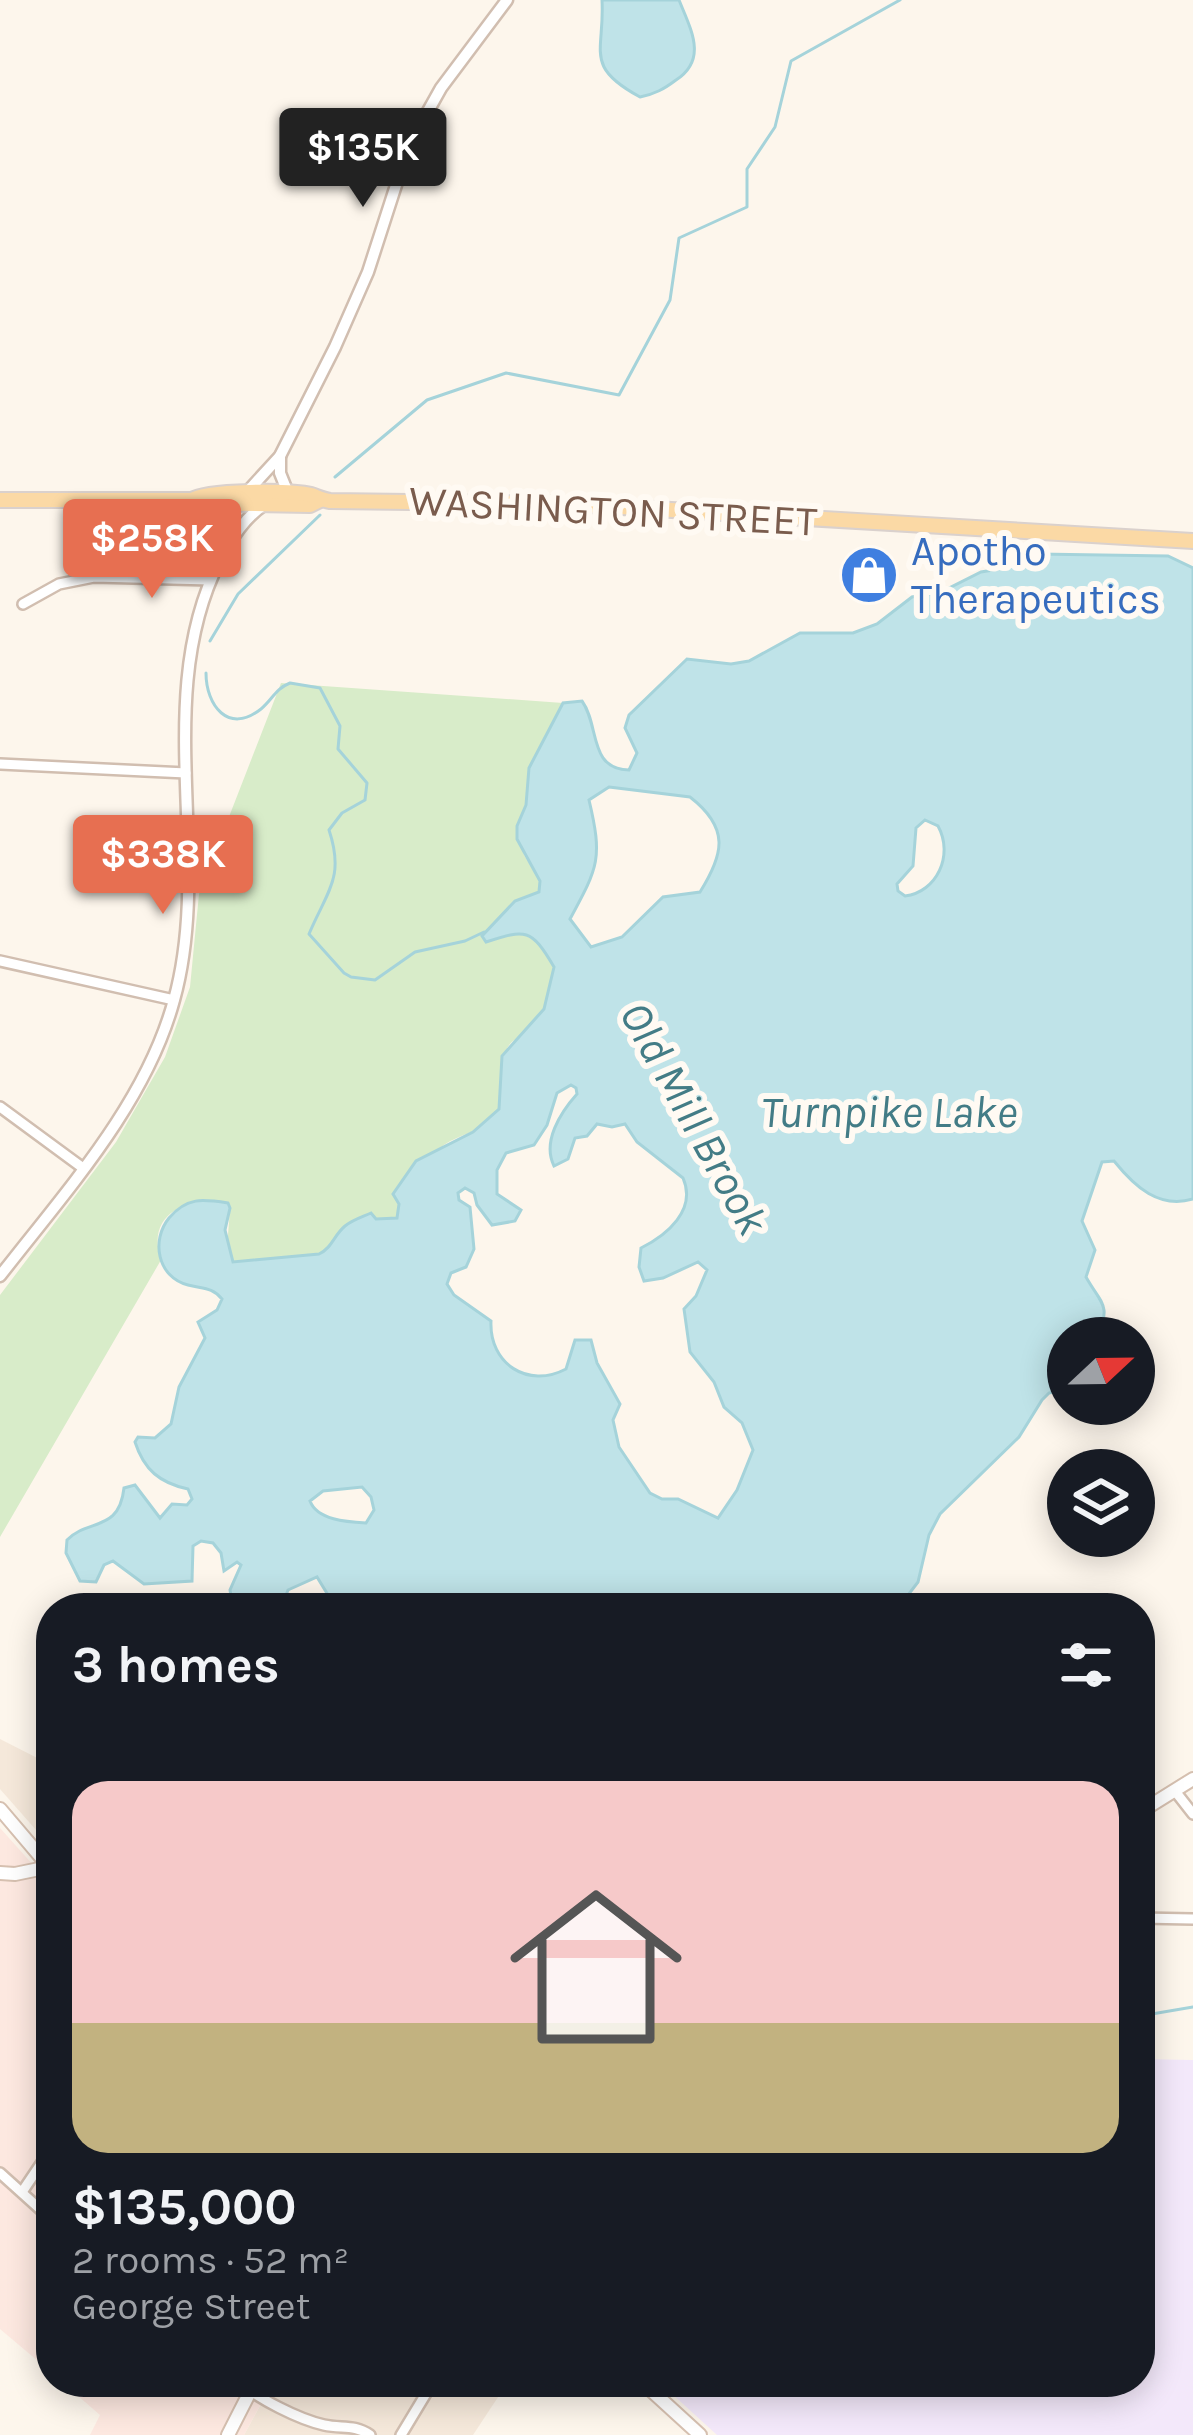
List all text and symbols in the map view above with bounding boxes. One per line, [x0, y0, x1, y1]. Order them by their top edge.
pin: $135K [279, 108, 447, 210]
text: $135K [306, 124, 420, 170]
street label: WASHINGTON STREET [408, 475, 818, 547]
pin: $258K [68, 499, 236, 601]
text: $258K [90, 515, 214, 561]
place label: Apotho Therapeutics [911, 526, 1161, 624]
shop icon: Apotho Therapeutics [838, 544, 900, 606]
pin: $338K [79, 815, 247, 917]
text: $338K [100, 831, 226, 877]
water label: Old Mill Brook [609, 993, 780, 1244]
water label: Turnpike Lake [761, 1086, 1017, 1138]
north arrow [1047, 1317, 1155, 1425]
map controls [1047, 1317, 1155, 1557]
button: layers [1047, 1449, 1155, 1557]
icon: filters [1053, 1632, 1119, 1698]
text: 3 homes [72, 1635, 280, 1695]
icon: home [488, 1859, 704, 2075]
text: $135,000 [72, 2177, 296, 2237]
text: 2 rooms · 52 m² [72, 2237, 349, 2283]
text: George Street [72, 2283, 310, 2329]

